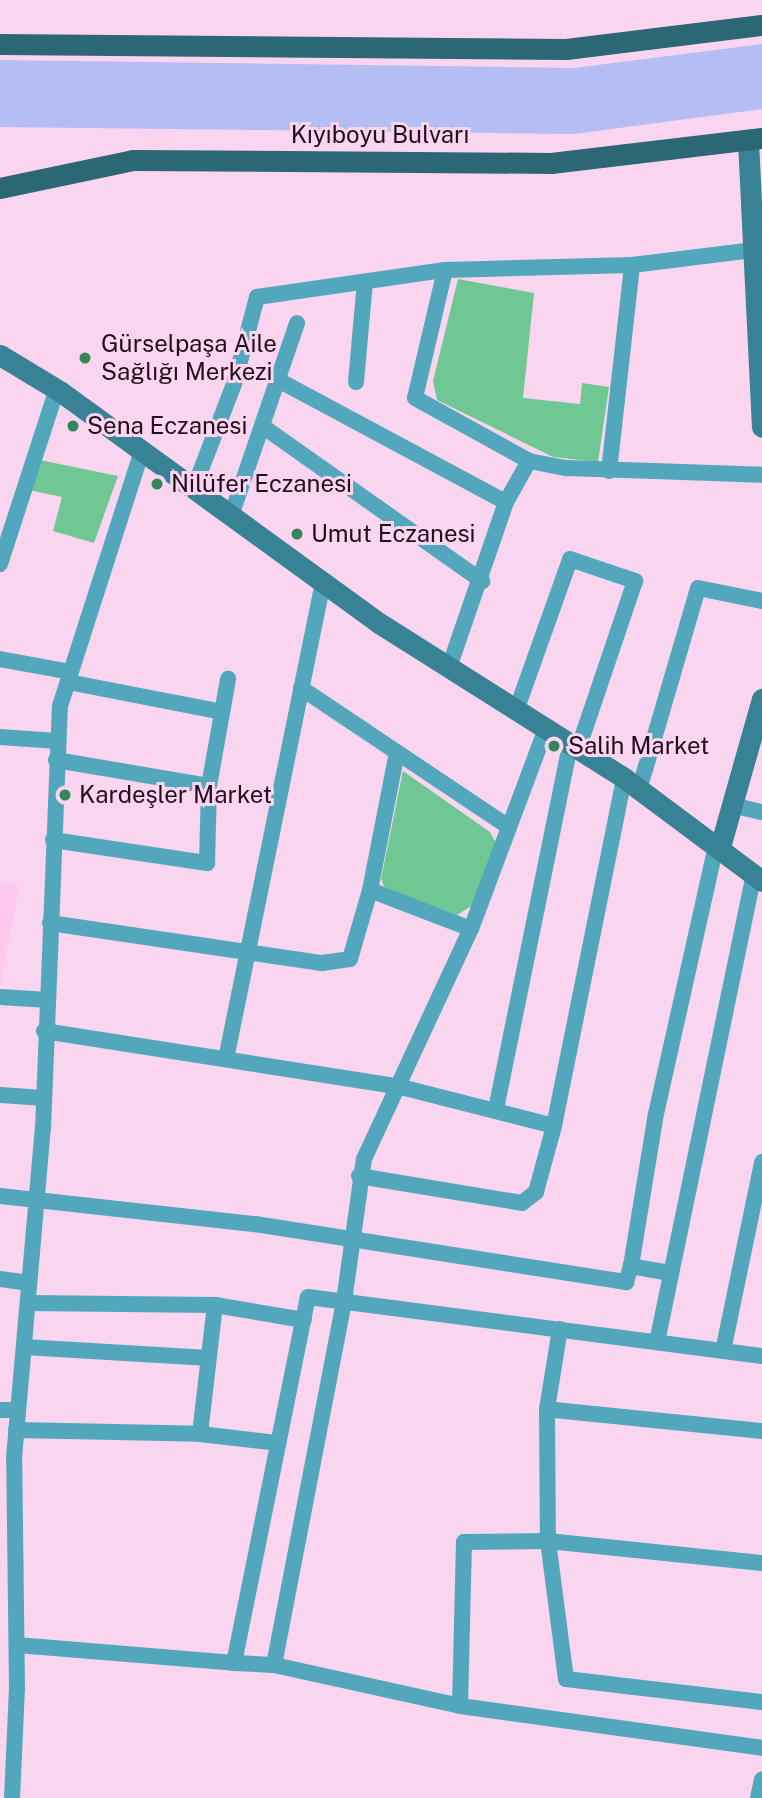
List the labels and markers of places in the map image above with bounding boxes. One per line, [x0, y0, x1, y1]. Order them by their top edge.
place label: Gürselpaşa Aile Sağlığı Merkezi [101, 330, 277, 386]
marker: Gürselpaşa Aile Sağlığı Merkezi [75, 348, 95, 368]
place label: Sena Eczanesi [87, 412, 247, 440]
marker: Sena Eczanesi [65, 418, 81, 434]
place label: Nilüfer Eczanesi [171, 470, 352, 498]
marker: Nilüfer Eczanesi [149, 476, 165, 492]
place label: Umut Eczanesi [311, 520, 476, 548]
marker: Umut Eczanesi [289, 526, 305, 542]
place label: Salih Market [568, 732, 709, 760]
marker: Salih Market [546, 738, 562, 754]
place label: Kardeşler Market [79, 781, 272, 809]
marker: Kardeşler Market [57, 787, 73, 803]

